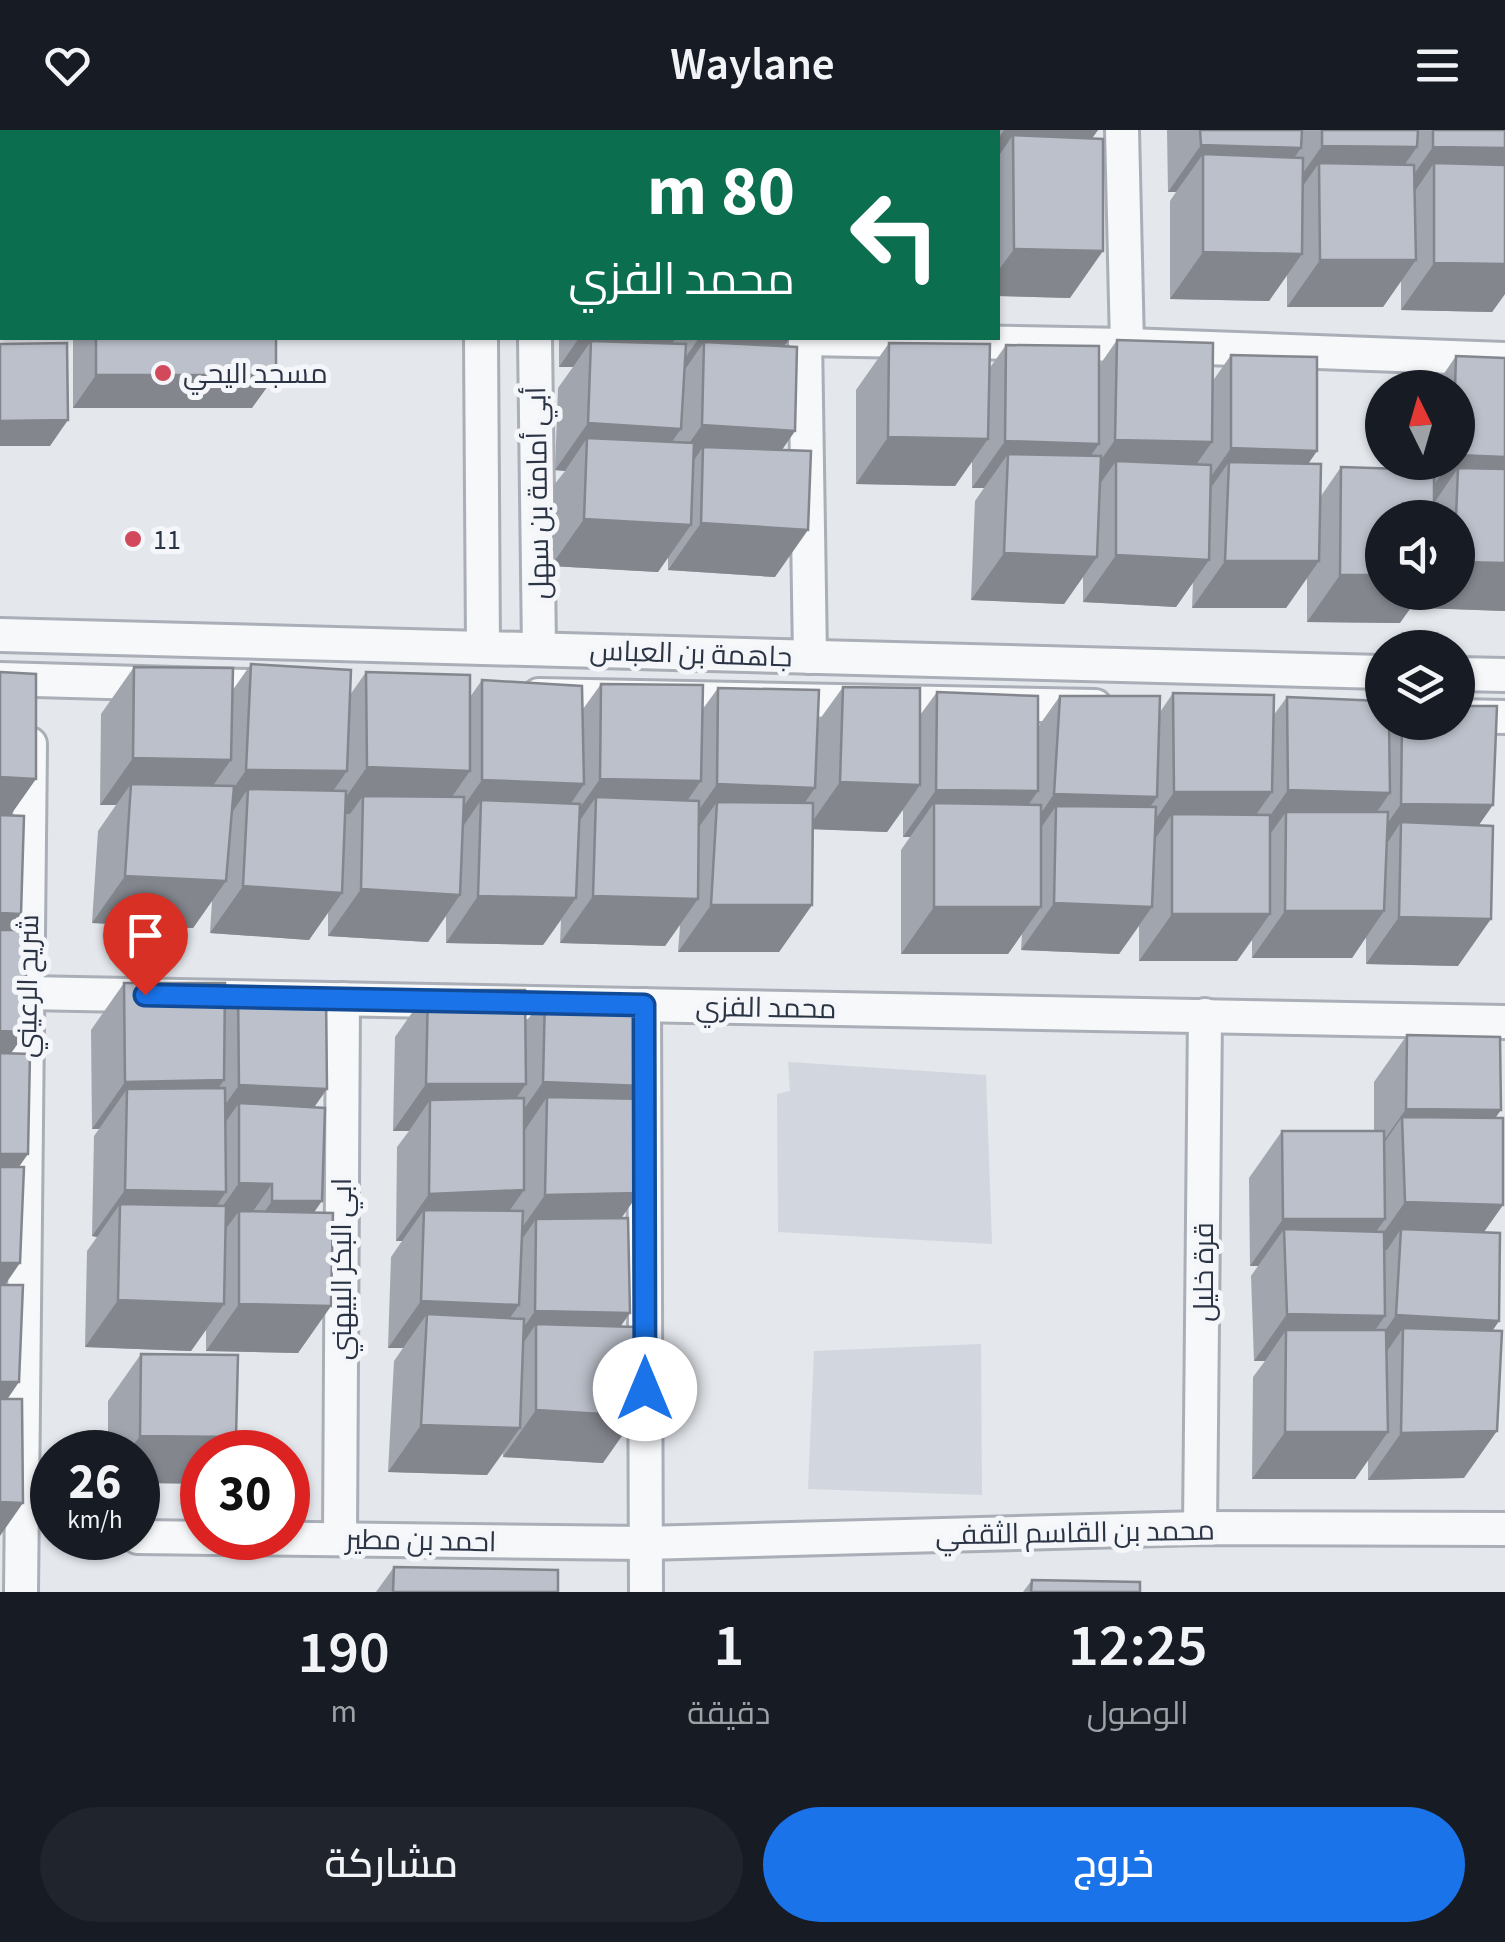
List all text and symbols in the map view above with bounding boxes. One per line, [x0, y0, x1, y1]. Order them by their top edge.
text: Waylane [670, 33, 835, 97]
icon: heart [40, 38, 95, 93]
icon: menu [1410, 38, 1465, 93]
text: 80 m [647, 142, 795, 242]
icon: left [830, 170, 960, 300]
text: محمد الفزي [568, 248, 795, 312]
place label: مسجد اليحي [183, 354, 328, 395]
marker: مسجد اليحي [152, 362, 174, 384]
north arrow [1365, 370, 1475, 480]
map controls [1365, 370, 1475, 740]
street label: أبي أمامة بن سهل [516, 386, 561, 600]
button: sound [1365, 500, 1475, 610]
place label: 11 [153, 520, 181, 560]
marker: 11 [122, 528, 144, 550]
street label: جاهمة بن العباس [589, 630, 793, 678]
button: layers [1365, 630, 1475, 740]
pin [103, 893, 188, 996]
icon: arrive [118, 908, 173, 963]
street label: شريح الرعيني [7, 914, 50, 1058]
street label: محمد الفزي [695, 987, 837, 1030]
street label: ابي البكر البيهني [322, 1178, 363, 1360]
street label: قرة خليل [1184, 1222, 1224, 1322]
position arrow [593, 1337, 697, 1441]
speed limit sign: 30 [180, 1430, 310, 1560]
text: 26 [69, 1447, 121, 1518]
text: km/h [67, 1502, 123, 1538]
street label: محمد بن القاسم الثقفي [935, 1511, 1215, 1556]
street label: احمد بن مطير [343, 1520, 497, 1562]
text: 1 [713, 1604, 744, 1689]
text: 12:25 [1068, 1604, 1208, 1689]
text: 190 [297, 1611, 390, 1696]
text: m [330, 1689, 357, 1735]
text: دقيقة [687, 1691, 771, 1737]
text: الوصول [1087, 1691, 1189, 1737]
button: مشاركة [40, 1807, 743, 1922]
button: خروج [763, 1807, 1465, 1922]

